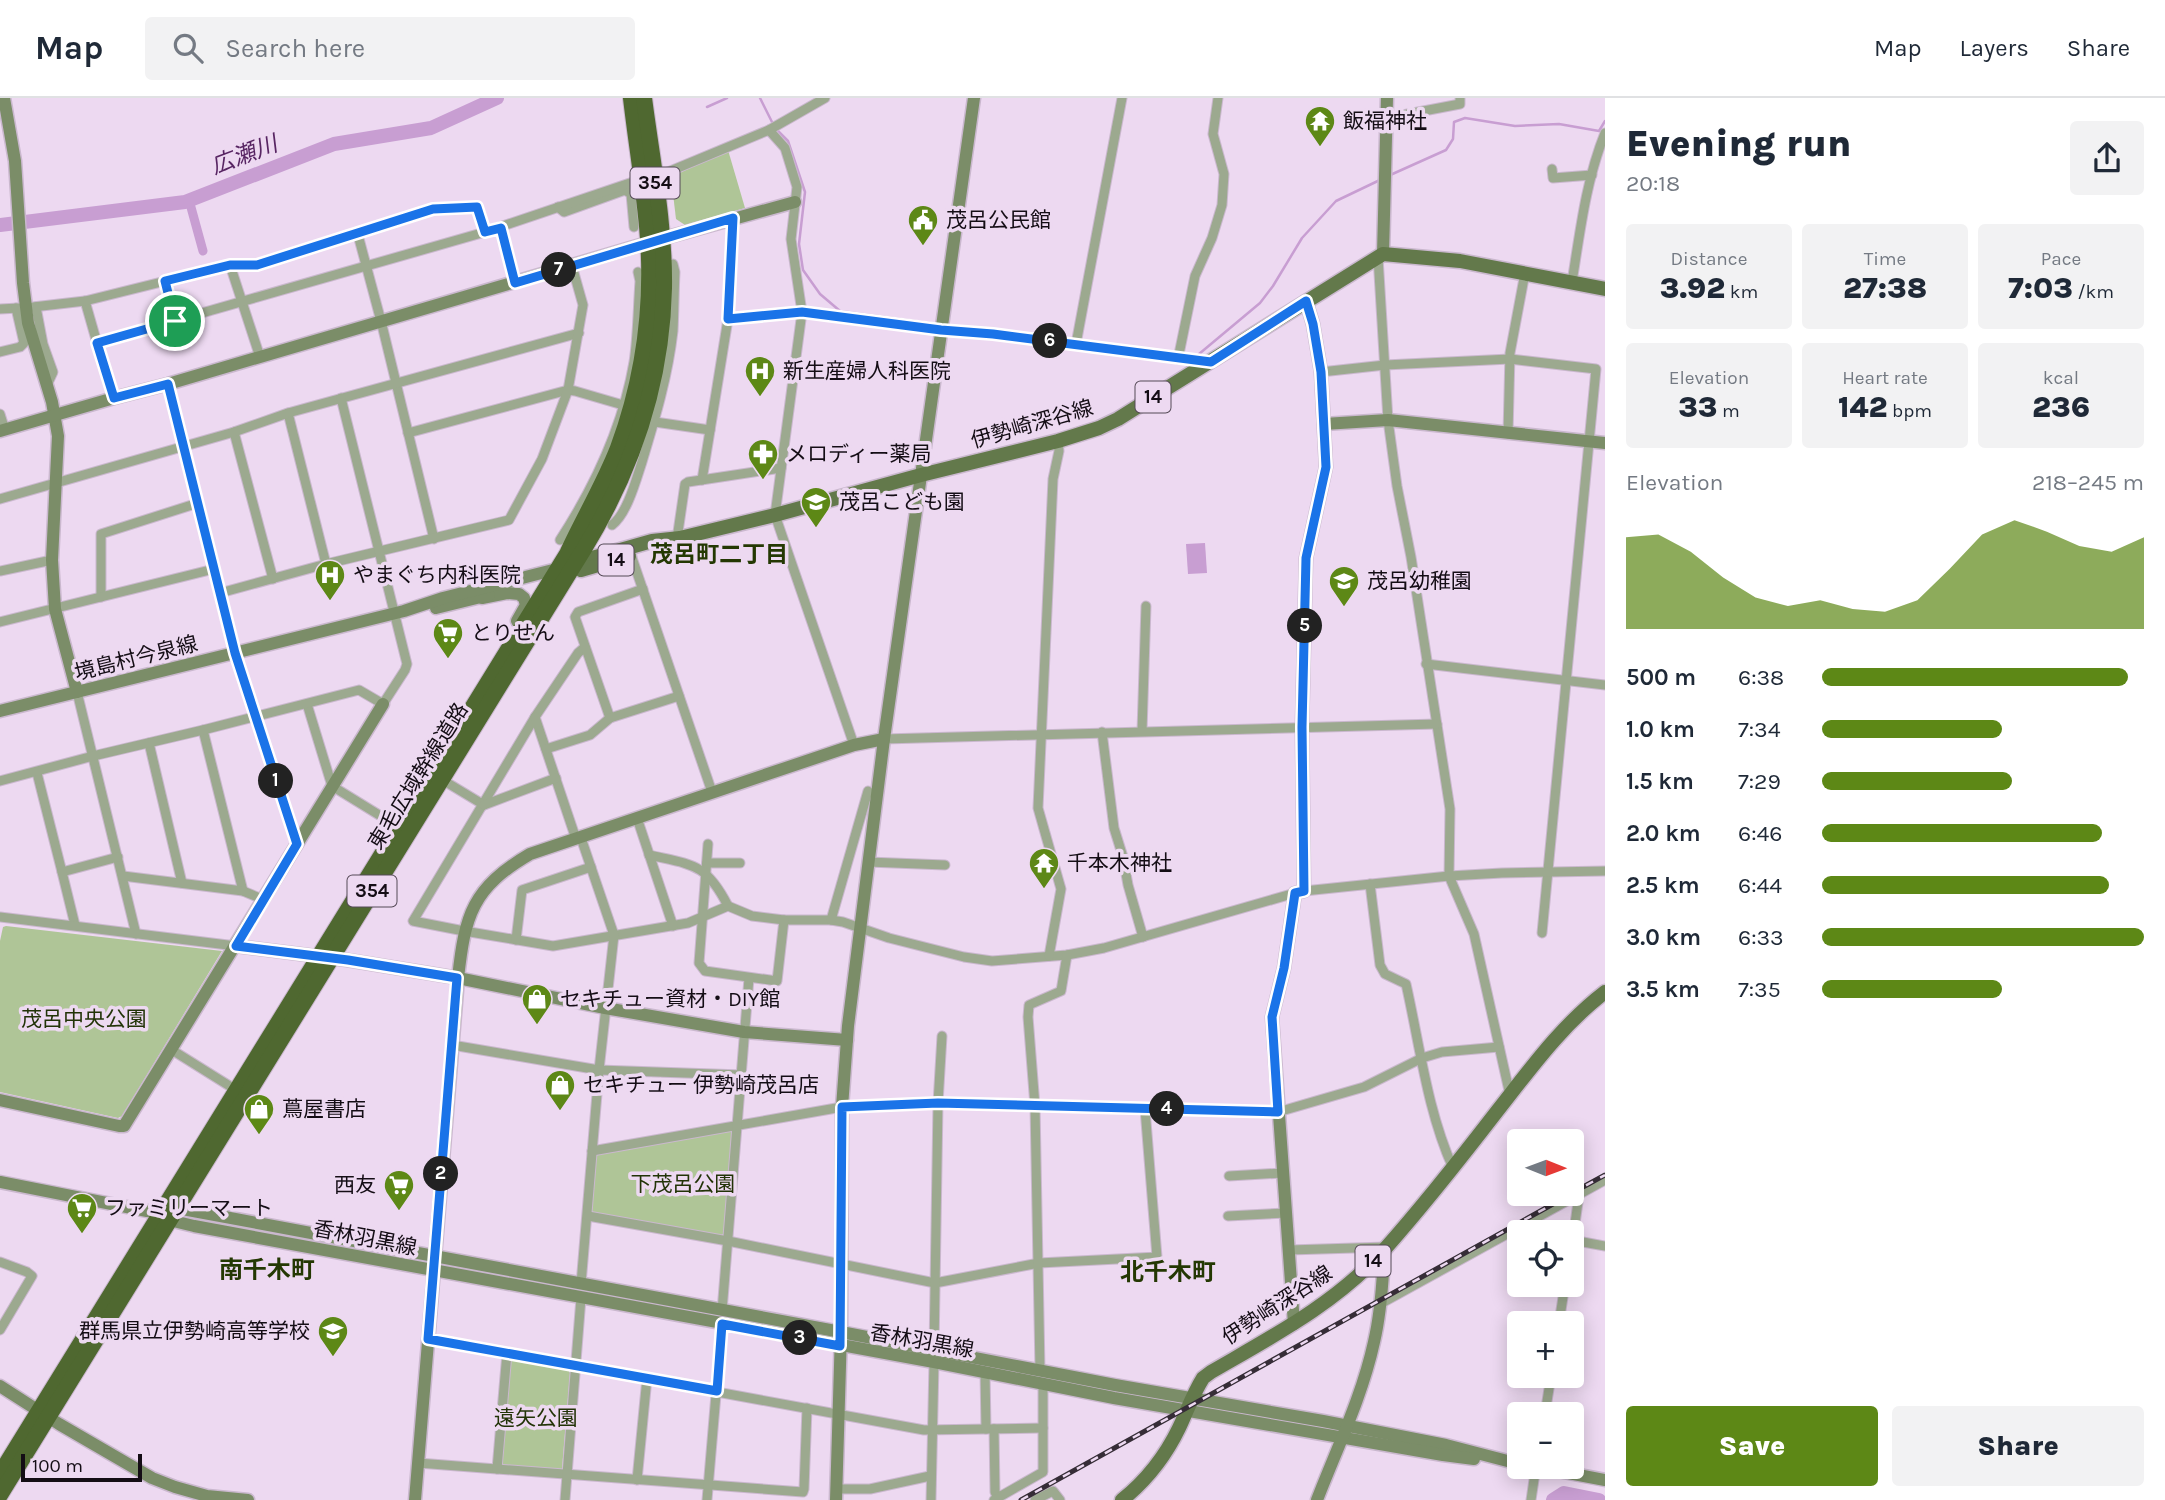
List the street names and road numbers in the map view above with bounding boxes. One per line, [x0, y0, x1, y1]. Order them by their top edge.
road number: 354 [630, 167, 680, 198]
road number: 14 [1136, 382, 1170, 412]
street label: 伊勢崎深谷線 [968, 395, 1096, 453]
road number: 14 [598, 544, 634, 575]
street label: 境島村今泉線 [72, 631, 200, 685]
street label: 東毛広域幹線道路 [363, 698, 473, 854]
road number: 354 [348, 876, 396, 906]
street label: 香林羽黒線 [311, 1216, 419, 1260]
road number: 14 [1356, 1246, 1390, 1276]
street label: 伊勢崎深谷線 [1218, 1261, 1336, 1349]
street label: 香林羽黒線 [868, 1320, 976, 1362]

